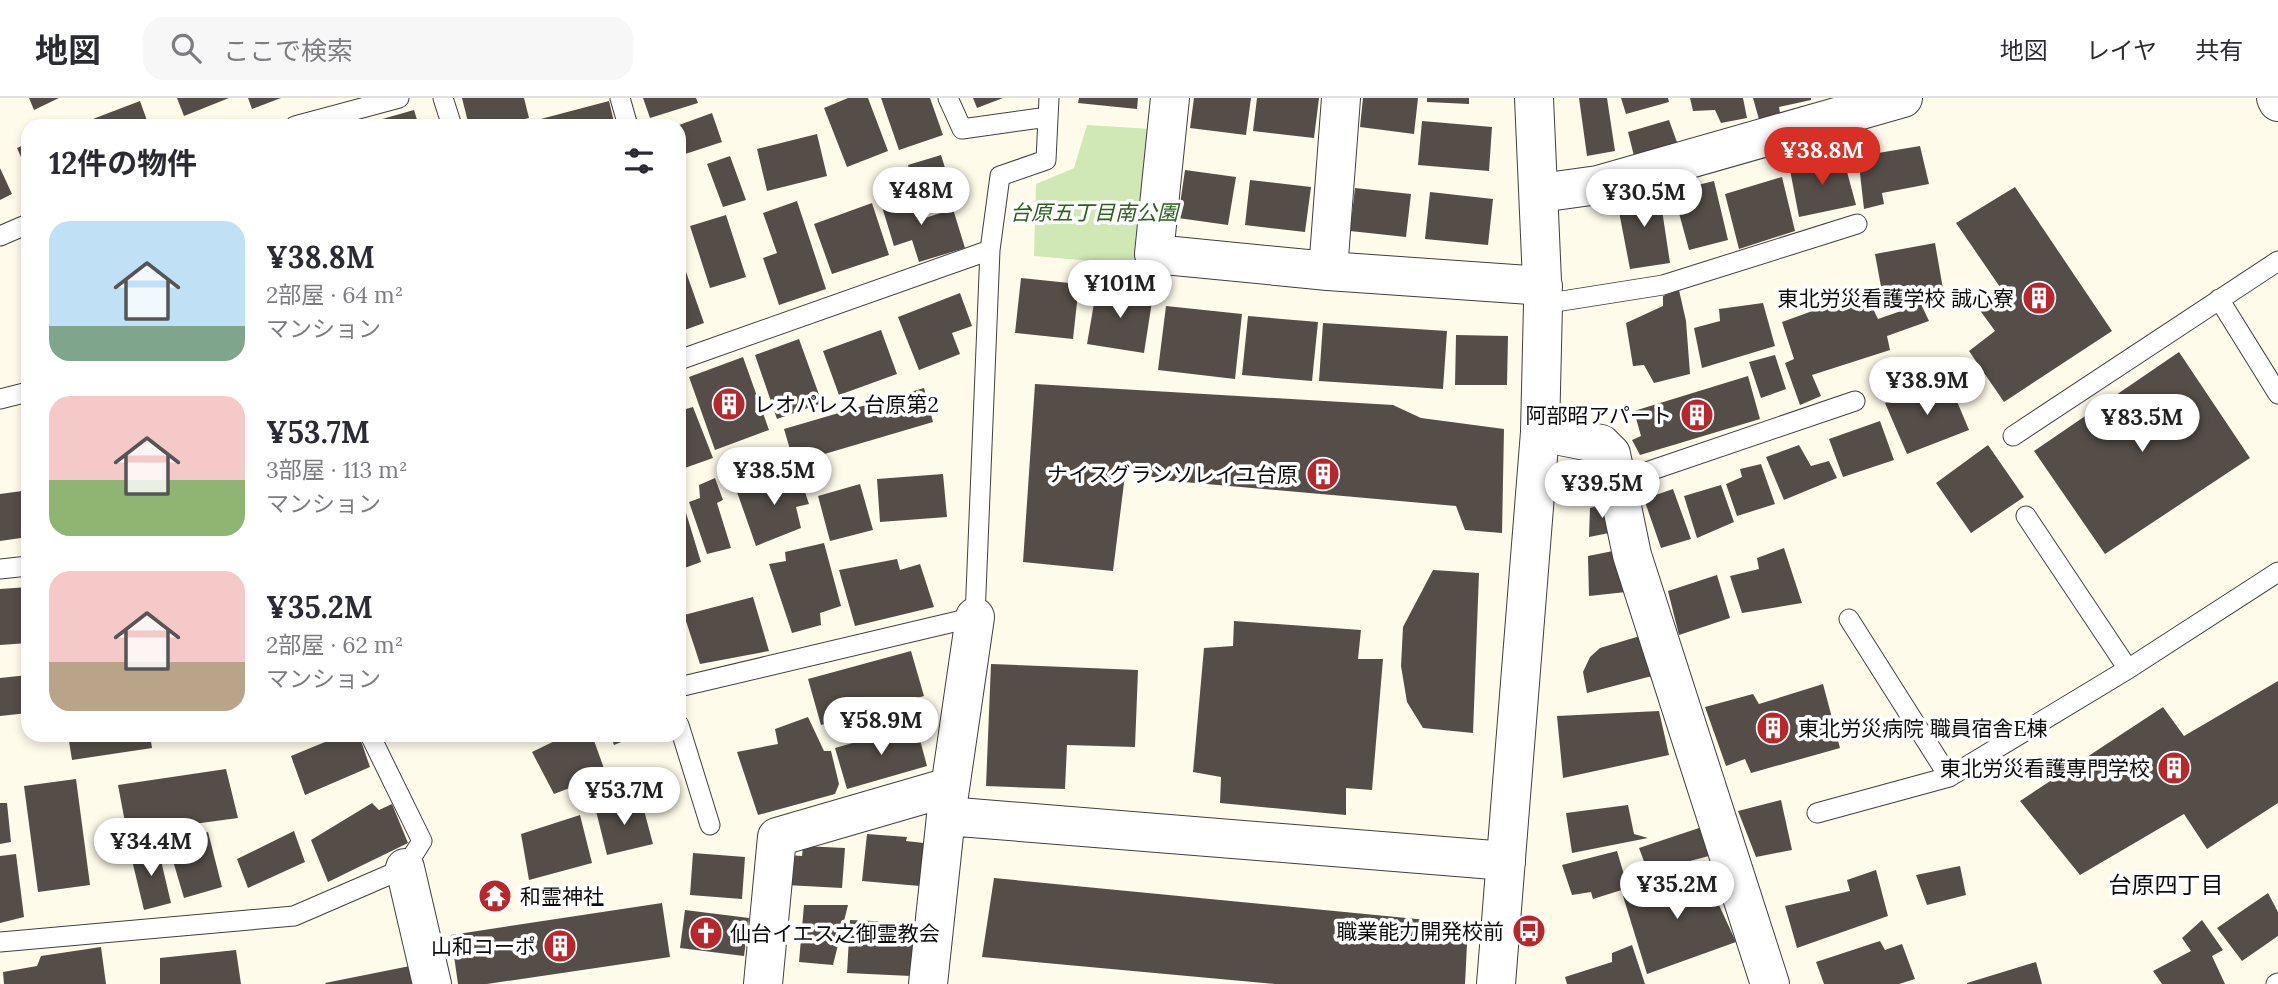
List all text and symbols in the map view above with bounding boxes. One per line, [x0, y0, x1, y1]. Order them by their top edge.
search box [143, 17, 633, 80]
text: 地図 [35, 29, 101, 71]
icon: search [167, 29, 205, 67]
text: ここで検索 [223, 34, 353, 67]
text: 地図 [2000, 35, 2048, 66]
text: レイヤ [2086, 35, 2157, 66]
text: 共有 [2195, 35, 2243, 66]
pin: ¥38.8M [1765, 127, 1879, 187]
text: ¥38.8M [1780, 135, 1864, 164]
icon: filters [620, 142, 658, 180]
text: 12件の物件 [49, 144, 197, 182]
pin: ¥48M [880, 167, 962, 227]
pin: ¥30.5M [1587, 170, 1701, 229]
text: ¥48M [889, 175, 953, 204]
text: ¥30.5M [1602, 177, 1686, 206]
park label: 台原五丁目南公園 [1010, 199, 1181, 226]
text: ¥38.8M [266, 238, 375, 276]
icon: home [105, 249, 189, 333]
pin: ¥101M [1071, 260, 1169, 320]
text: ¥101M [1084, 268, 1156, 297]
building icon: 東北労災看護学校 誠心寮 [2020, 279, 2058, 317]
text: 2部屋 · 64 m² [266, 280, 403, 309]
place label: 東北労災看護学校 誠心寮 [1777, 285, 2014, 312]
text: マンション [266, 314, 381, 343]
pin: ¥38.9M [1870, 358, 1984, 417]
text: ¥38.9M [1885, 365, 1969, 394]
building icon: レオパレス 台原第2 [710, 385, 748, 423]
place label: レオパレス 台原第2 [754, 391, 939, 418]
pin: ¥83.5M [2085, 394, 2199, 454]
building icon: 阿部昭アパート [1678, 396, 1716, 434]
place label: 阿部昭アパート [1525, 402, 1672, 429]
text: ¥83.5M [2101, 402, 2183, 431]
text: ¥53.7M [266, 413, 370, 451]
icon: home [105, 424, 189, 508]
pin: ¥38.5M [717, 448, 831, 507]
text: 3部屋 · 113 m² [266, 455, 408, 484]
text: ¥38.5M [733, 455, 815, 484]
building icon: ナイスグランソレイユ台原 [1304, 455, 1342, 493]
pin: ¥39.5M [1545, 460, 1659, 520]
place label: ナイスグランソレイユ台原 [1047, 461, 1298, 488]
text: ¥39.5M [1561, 468, 1643, 497]
text: マンション [266, 489, 381, 518]
text: ¥35.2M [266, 588, 373, 626]
icon: home [105, 599, 189, 683]
text: 2部屋 · 62 m² [266, 630, 403, 659]
text: マンション [266, 664, 381, 693]
pin: ¥58.9M [824, 698, 938, 757]
text: ¥58.9M [839, 705, 923, 734]
building icon: 東北労災病院 職員宿舎E棟 [1754, 709, 1792, 747]
place label: 東北労災病院 職員宿舎E棟 [1798, 715, 2048, 742]
building icon: 東北労災看護専門学校 [2155, 749, 2193, 787]
place label: 東北労災看護専門学校 [1940, 755, 2150, 782]
pin: ¥53.7M [567, 768, 681, 827]
text: ¥53.7M [584, 775, 664, 804]
pin: ¥34.4M [94, 818, 208, 878]
text: ¥34.4M [110, 826, 192, 855]
pin: ¥35.2M [1620, 862, 1734, 921]
text: ¥35.2M [1636, 869, 1718, 898]
district label: 台原四丁目 [2109, 870, 2224, 899]
temple icon: 和霊神社 [476, 877, 514, 915]
place label: 和霊神社 [520, 883, 604, 910]
bus stop icon: 職業能力開発校前 [1510, 912, 1548, 950]
church icon: 仙台イエス之御霊教会 [687, 914, 725, 952]
place label: 職業能力開発校前 [1336, 918, 1504, 945]
place label: 仙台イエス之御霊教会 [730, 920, 940, 947]
building icon: 山和コーポ [541, 927, 579, 965]
place label: 山和コーポ [431, 933, 536, 960]

